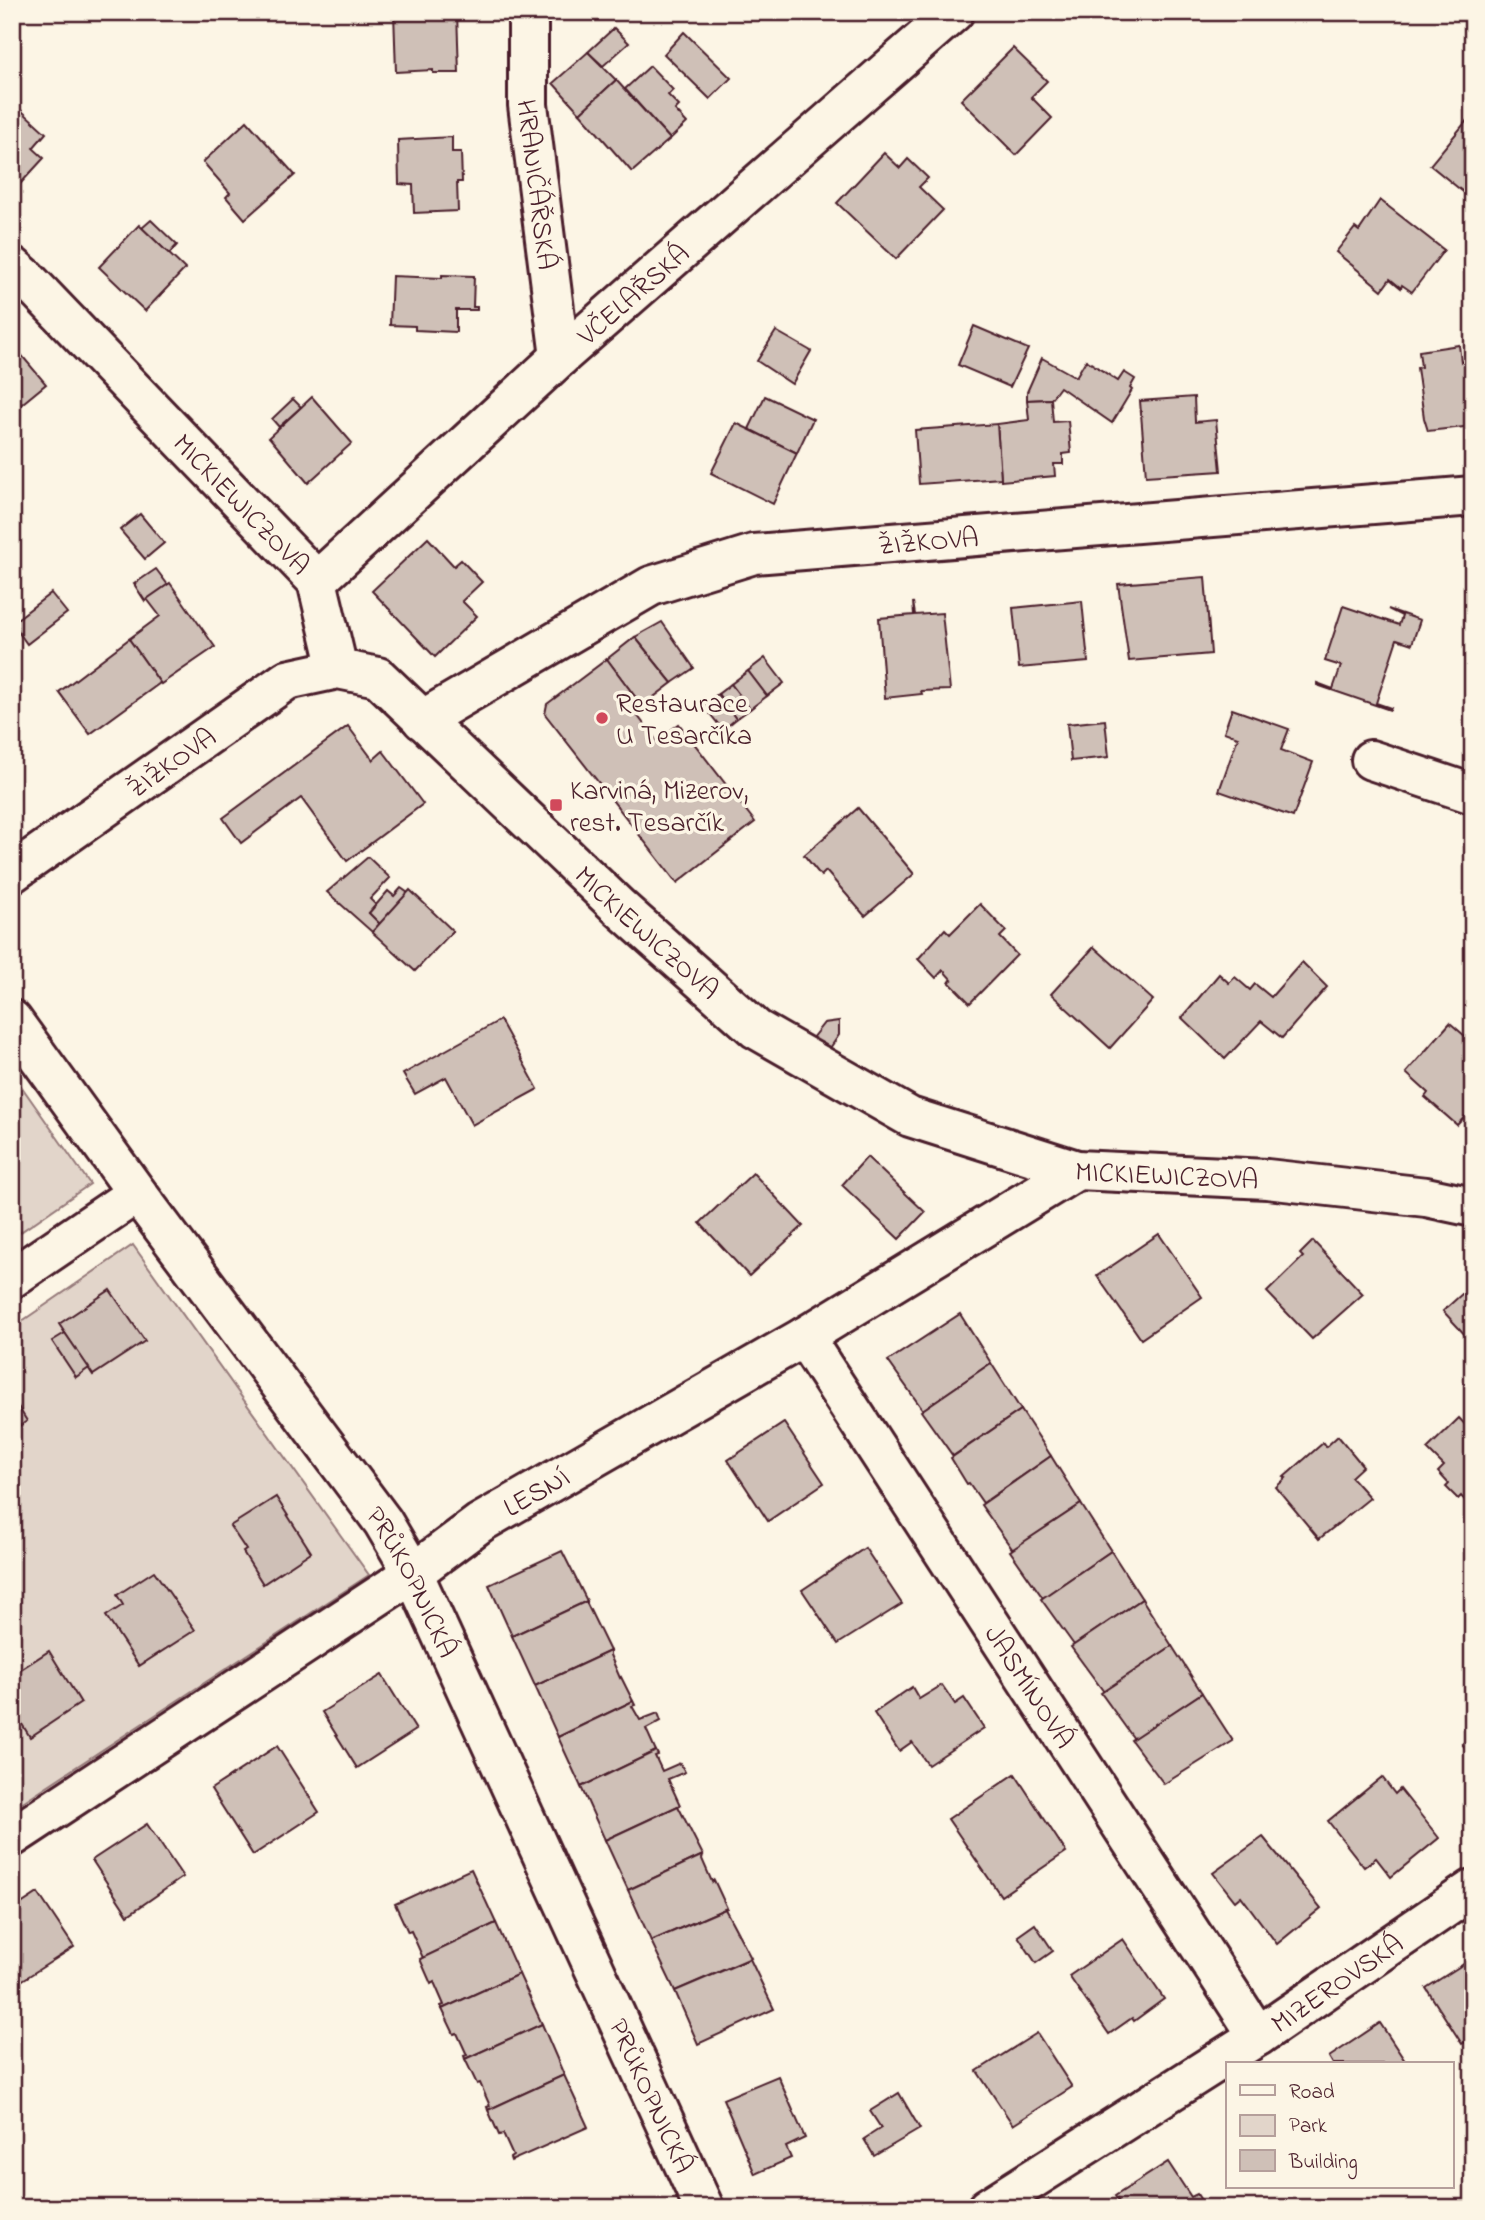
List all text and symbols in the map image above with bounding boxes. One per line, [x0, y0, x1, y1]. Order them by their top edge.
street label: HRANIČÁŘSKÁ [503, 97, 566, 272]
street label: VČELAŘSKÁ [569, 235, 700, 357]
street label: MICKIEWICZOVA [162, 426, 318, 586]
street label: ŽIŽKOVA [877, 519, 980, 568]
place label: Restaurace U Tesarčíka [616, 685, 752, 758]
marker: Restaurace U Tesarčíka [594, 710, 610, 726]
street label: ŽIŽKOVA [120, 719, 226, 810]
place label: Karviná, Mizerov, rest. Tesarčík [570, 772, 748, 845]
marker: Karviná, Mizerov, rest. Tesarčík [548, 797, 564, 813]
street label: MICKIEWICZOVA [564, 858, 727, 1011]
street label: MICKIEWICZOVA [1074, 1153, 1259, 1203]
street label: LESNÍ [497, 1459, 578, 1529]
street label: PRŮKOPNICKÁ [354, 1499, 466, 1665]
street label: JASMÍNOVÁ [972, 1618, 1083, 1758]
street label: MIZEROVSKÁ [1264, 1925, 1413, 2045]
street label: PRŮKOPNICKÁ [596, 2013, 702, 2181]
legend [1226, 2062, 1454, 2188]
text: Road [1289, 2078, 1335, 2108]
text: Park [1289, 2112, 1328, 2142]
text: Building [1288, 2148, 1358, 2180]

